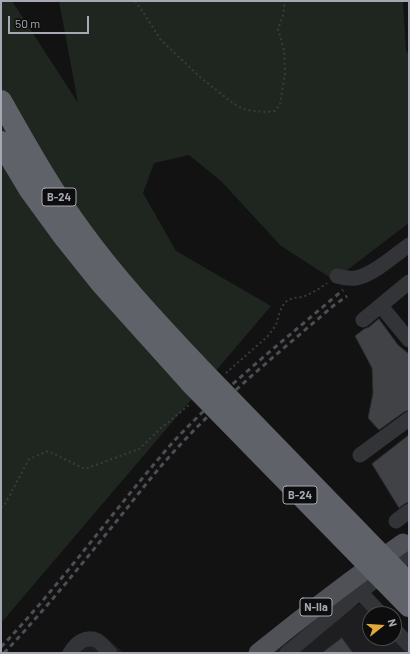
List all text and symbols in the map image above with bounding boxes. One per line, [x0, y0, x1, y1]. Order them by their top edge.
scale bar [10, 8, 91, 34]
text: 50 m [15, 16, 40, 30]
road number: B-24 [42, 188, 76, 206]
road number: B-24 [283, 486, 317, 504]
road number: N-IIa [300, 598, 332, 616]
north arrow [362, 606, 402, 646]
text: N [386, 617, 400, 628]

